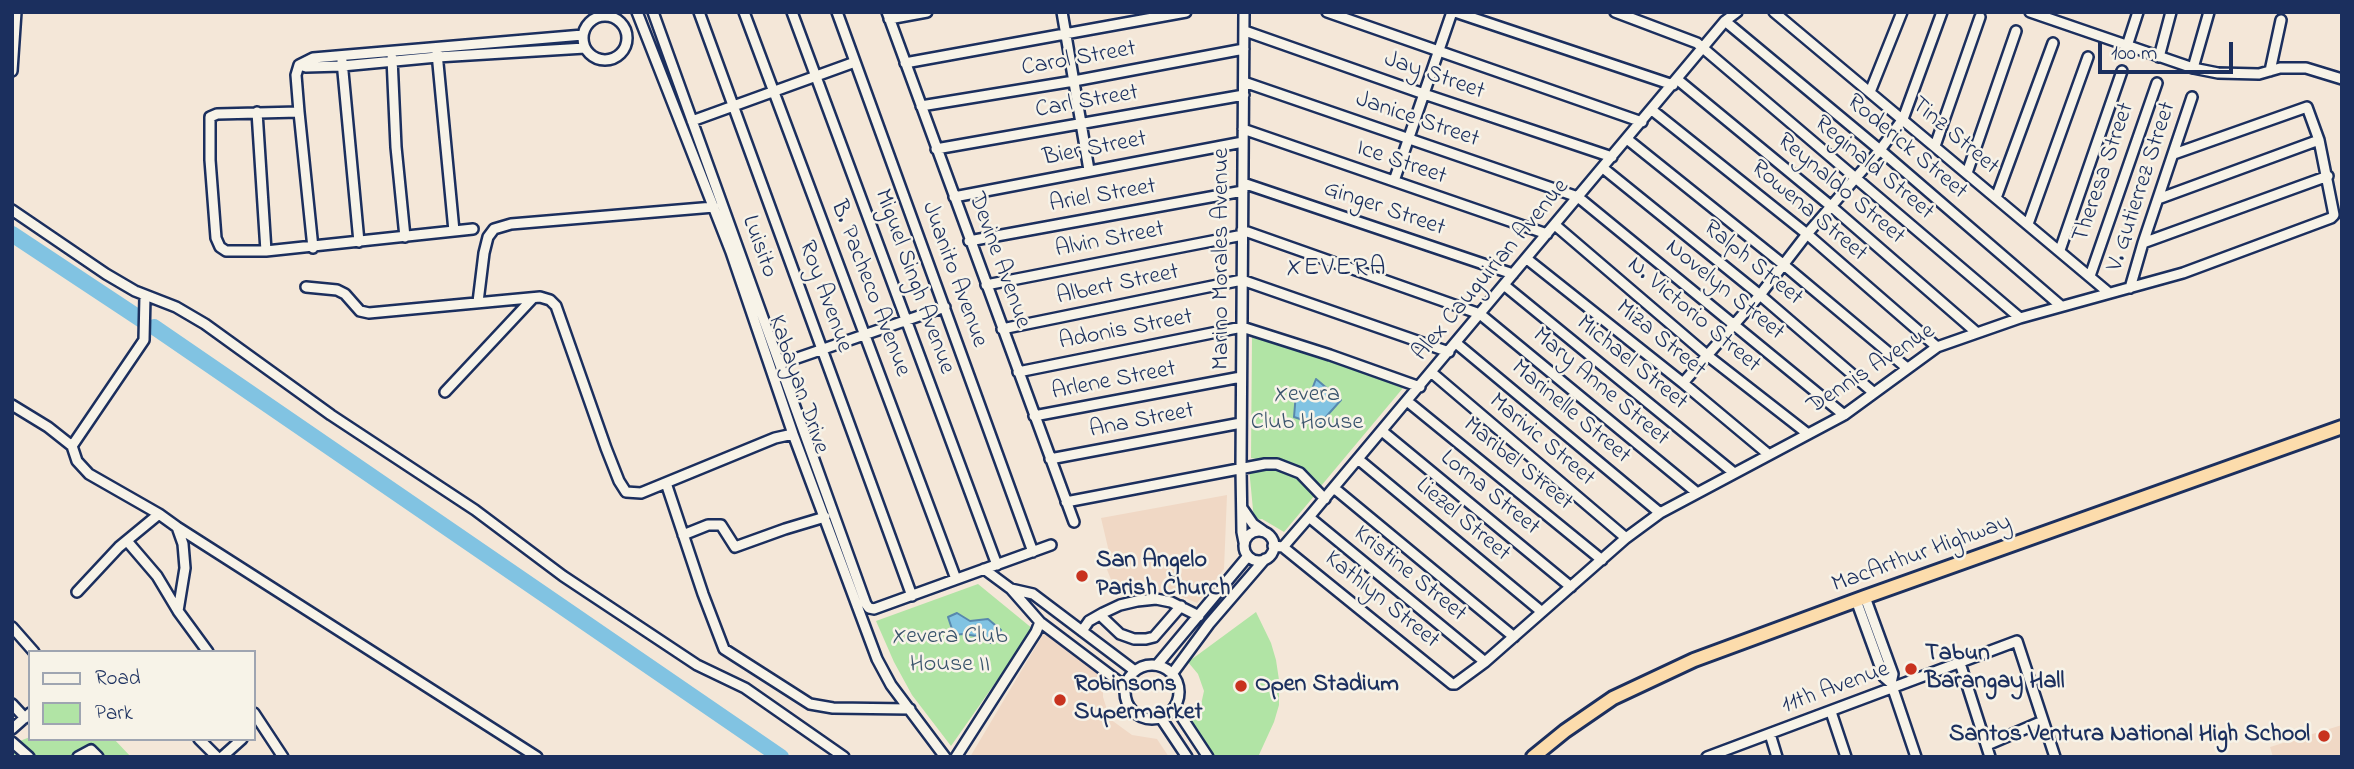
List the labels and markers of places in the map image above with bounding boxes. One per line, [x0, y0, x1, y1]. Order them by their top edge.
place label: San Angelo Parish Church [1096, 548, 1231, 604]
marker: San Angelo Parish Church [1074, 568, 1090, 584]
place label: Tabun Barangay Hall [1925, 641, 2064, 697]
marker: Tabun Barangay Hall [1903, 661, 1919, 677]
place label: Robinsons Supermarket [1074, 672, 1203, 728]
place label: Open Stadium [1255, 672, 1399, 700]
marker: Open Stadium [1233, 678, 1249, 694]
marker: Robinsons Supermarket [1052, 692, 1068, 708]
place label: Santos Ventura National High School [1949, 722, 2310, 750]
marker: Santos Ventura National High School [2316, 728, 2332, 744]

